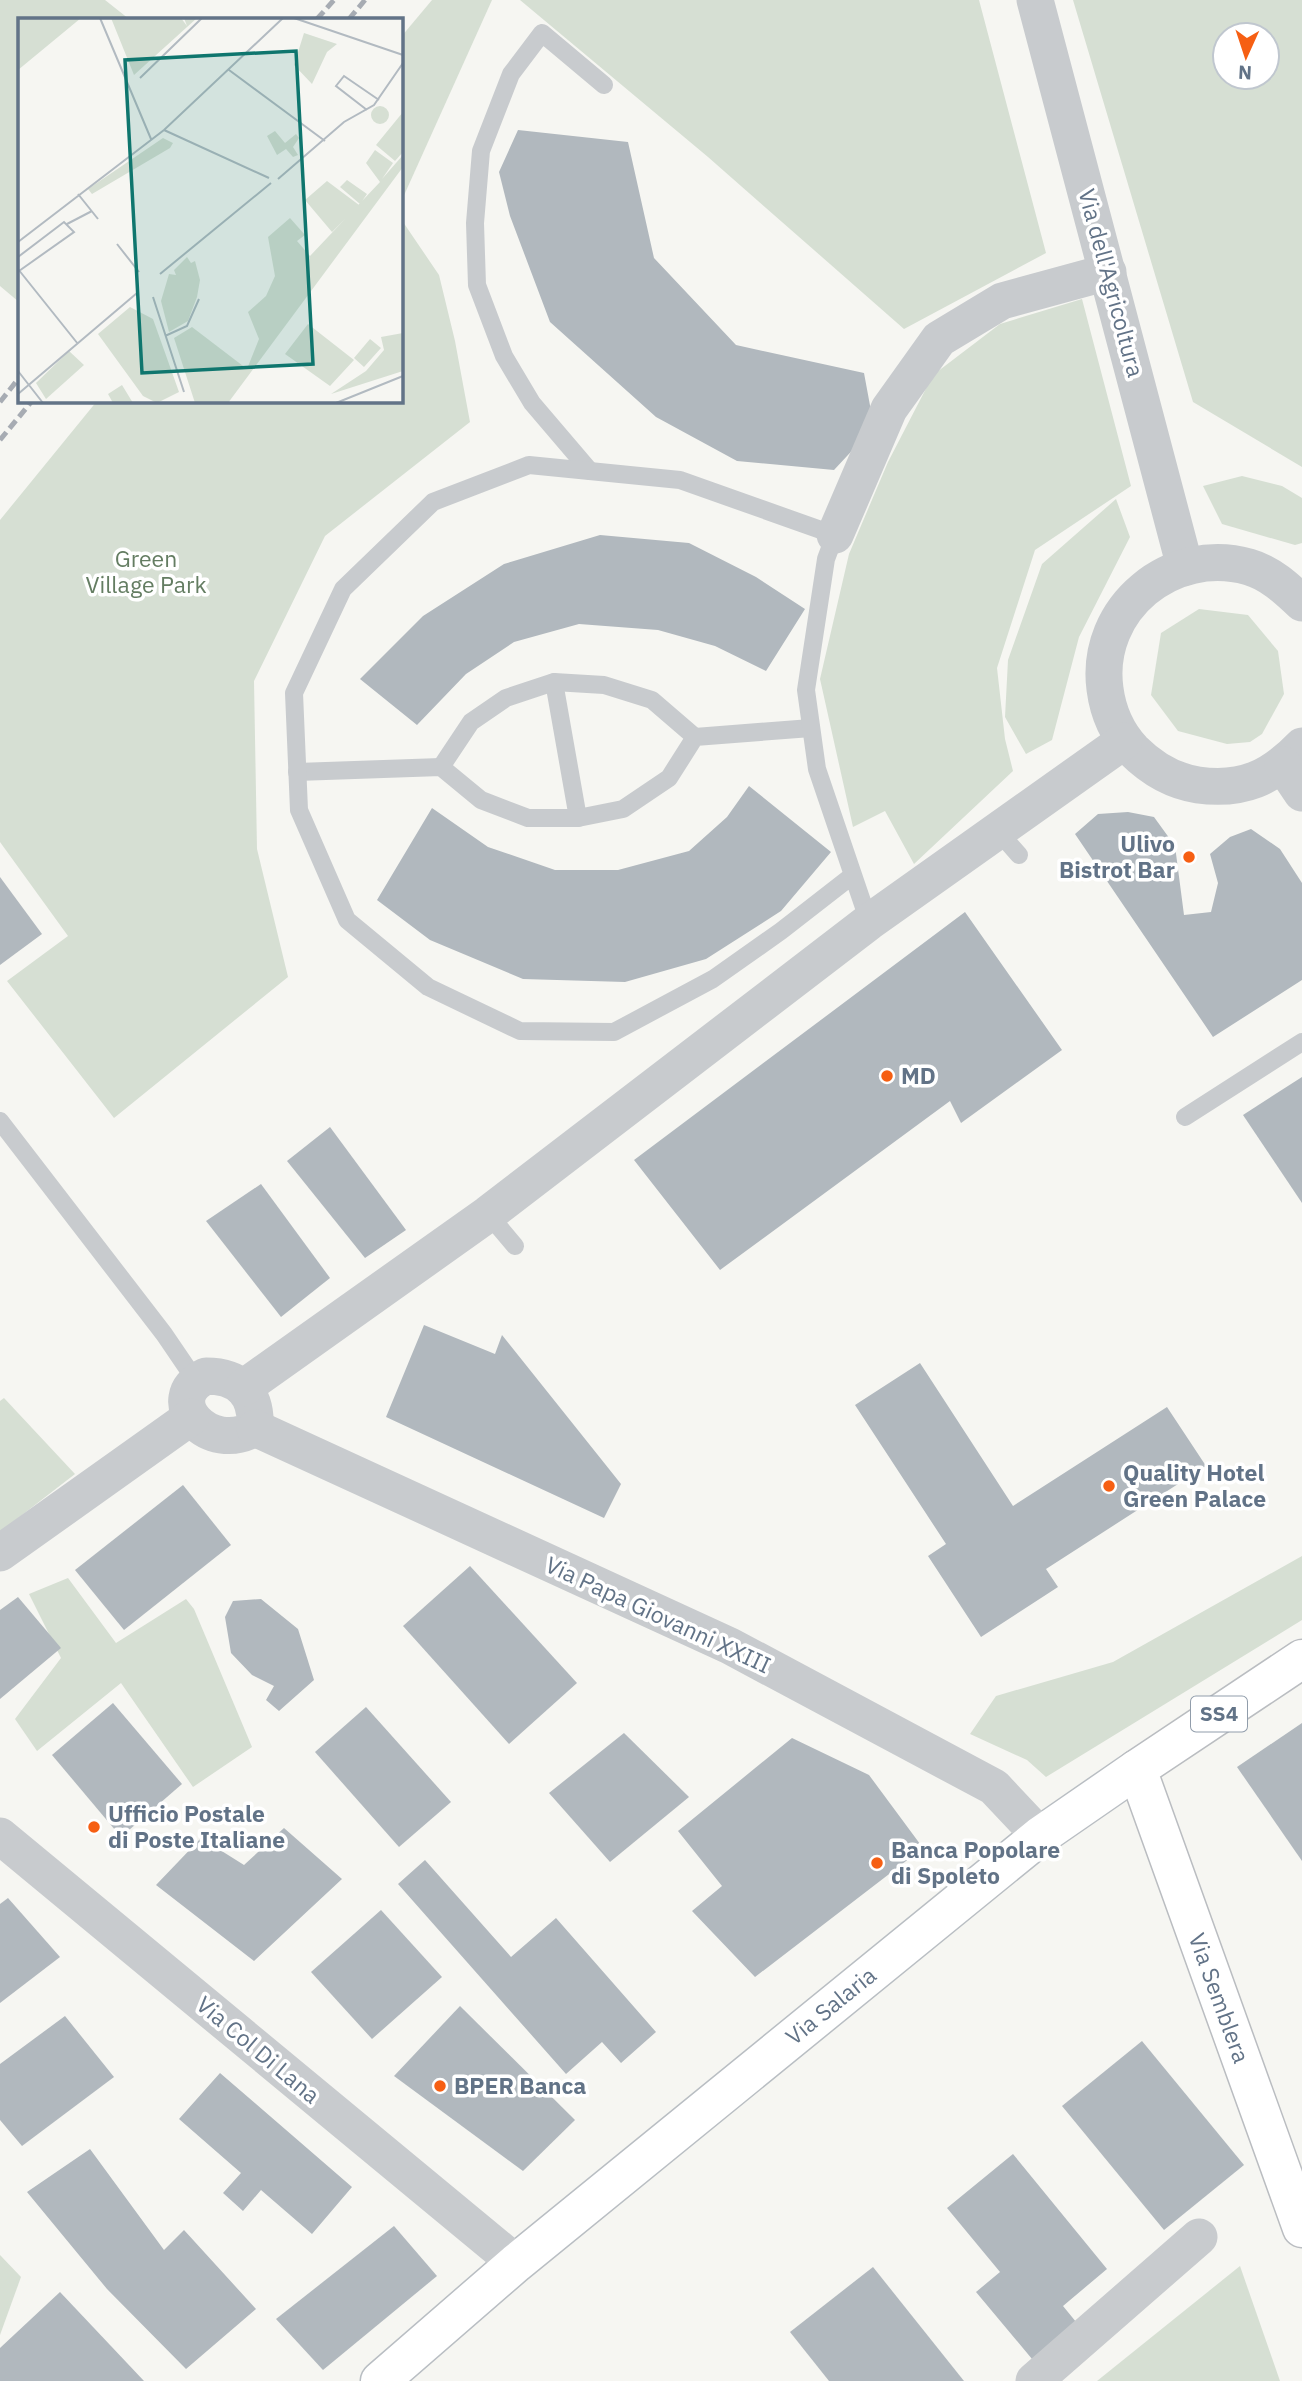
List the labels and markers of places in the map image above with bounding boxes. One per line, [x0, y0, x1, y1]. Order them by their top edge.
place label: Ulivo Bistrot Bar [1059, 828, 1175, 884]
marker: Ulivo Bistrot Bar [1181, 849, 1197, 865]
place label: MD [901, 1060, 936, 1090]
marker: MD [879, 1068, 895, 1084]
place label: Quality Hotel Green Palace [1123, 1457, 1266, 1513]
marker: Quality Hotel Green Palace [1101, 1478, 1117, 1494]
place label: Ufficio Postale di Poste Italiane [108, 1798, 285, 1854]
marker: Ufficio Postale di Poste Italiane [86, 1819, 102, 1835]
place label: Banca Popolare di Spoleto [891, 1834, 1060, 1890]
marker: Banca Popolare di Spoleto [869, 1855, 885, 1871]
place label: BPER Banca [454, 2070, 586, 2100]
marker: BPER Banca [432, 2078, 448, 2094]

